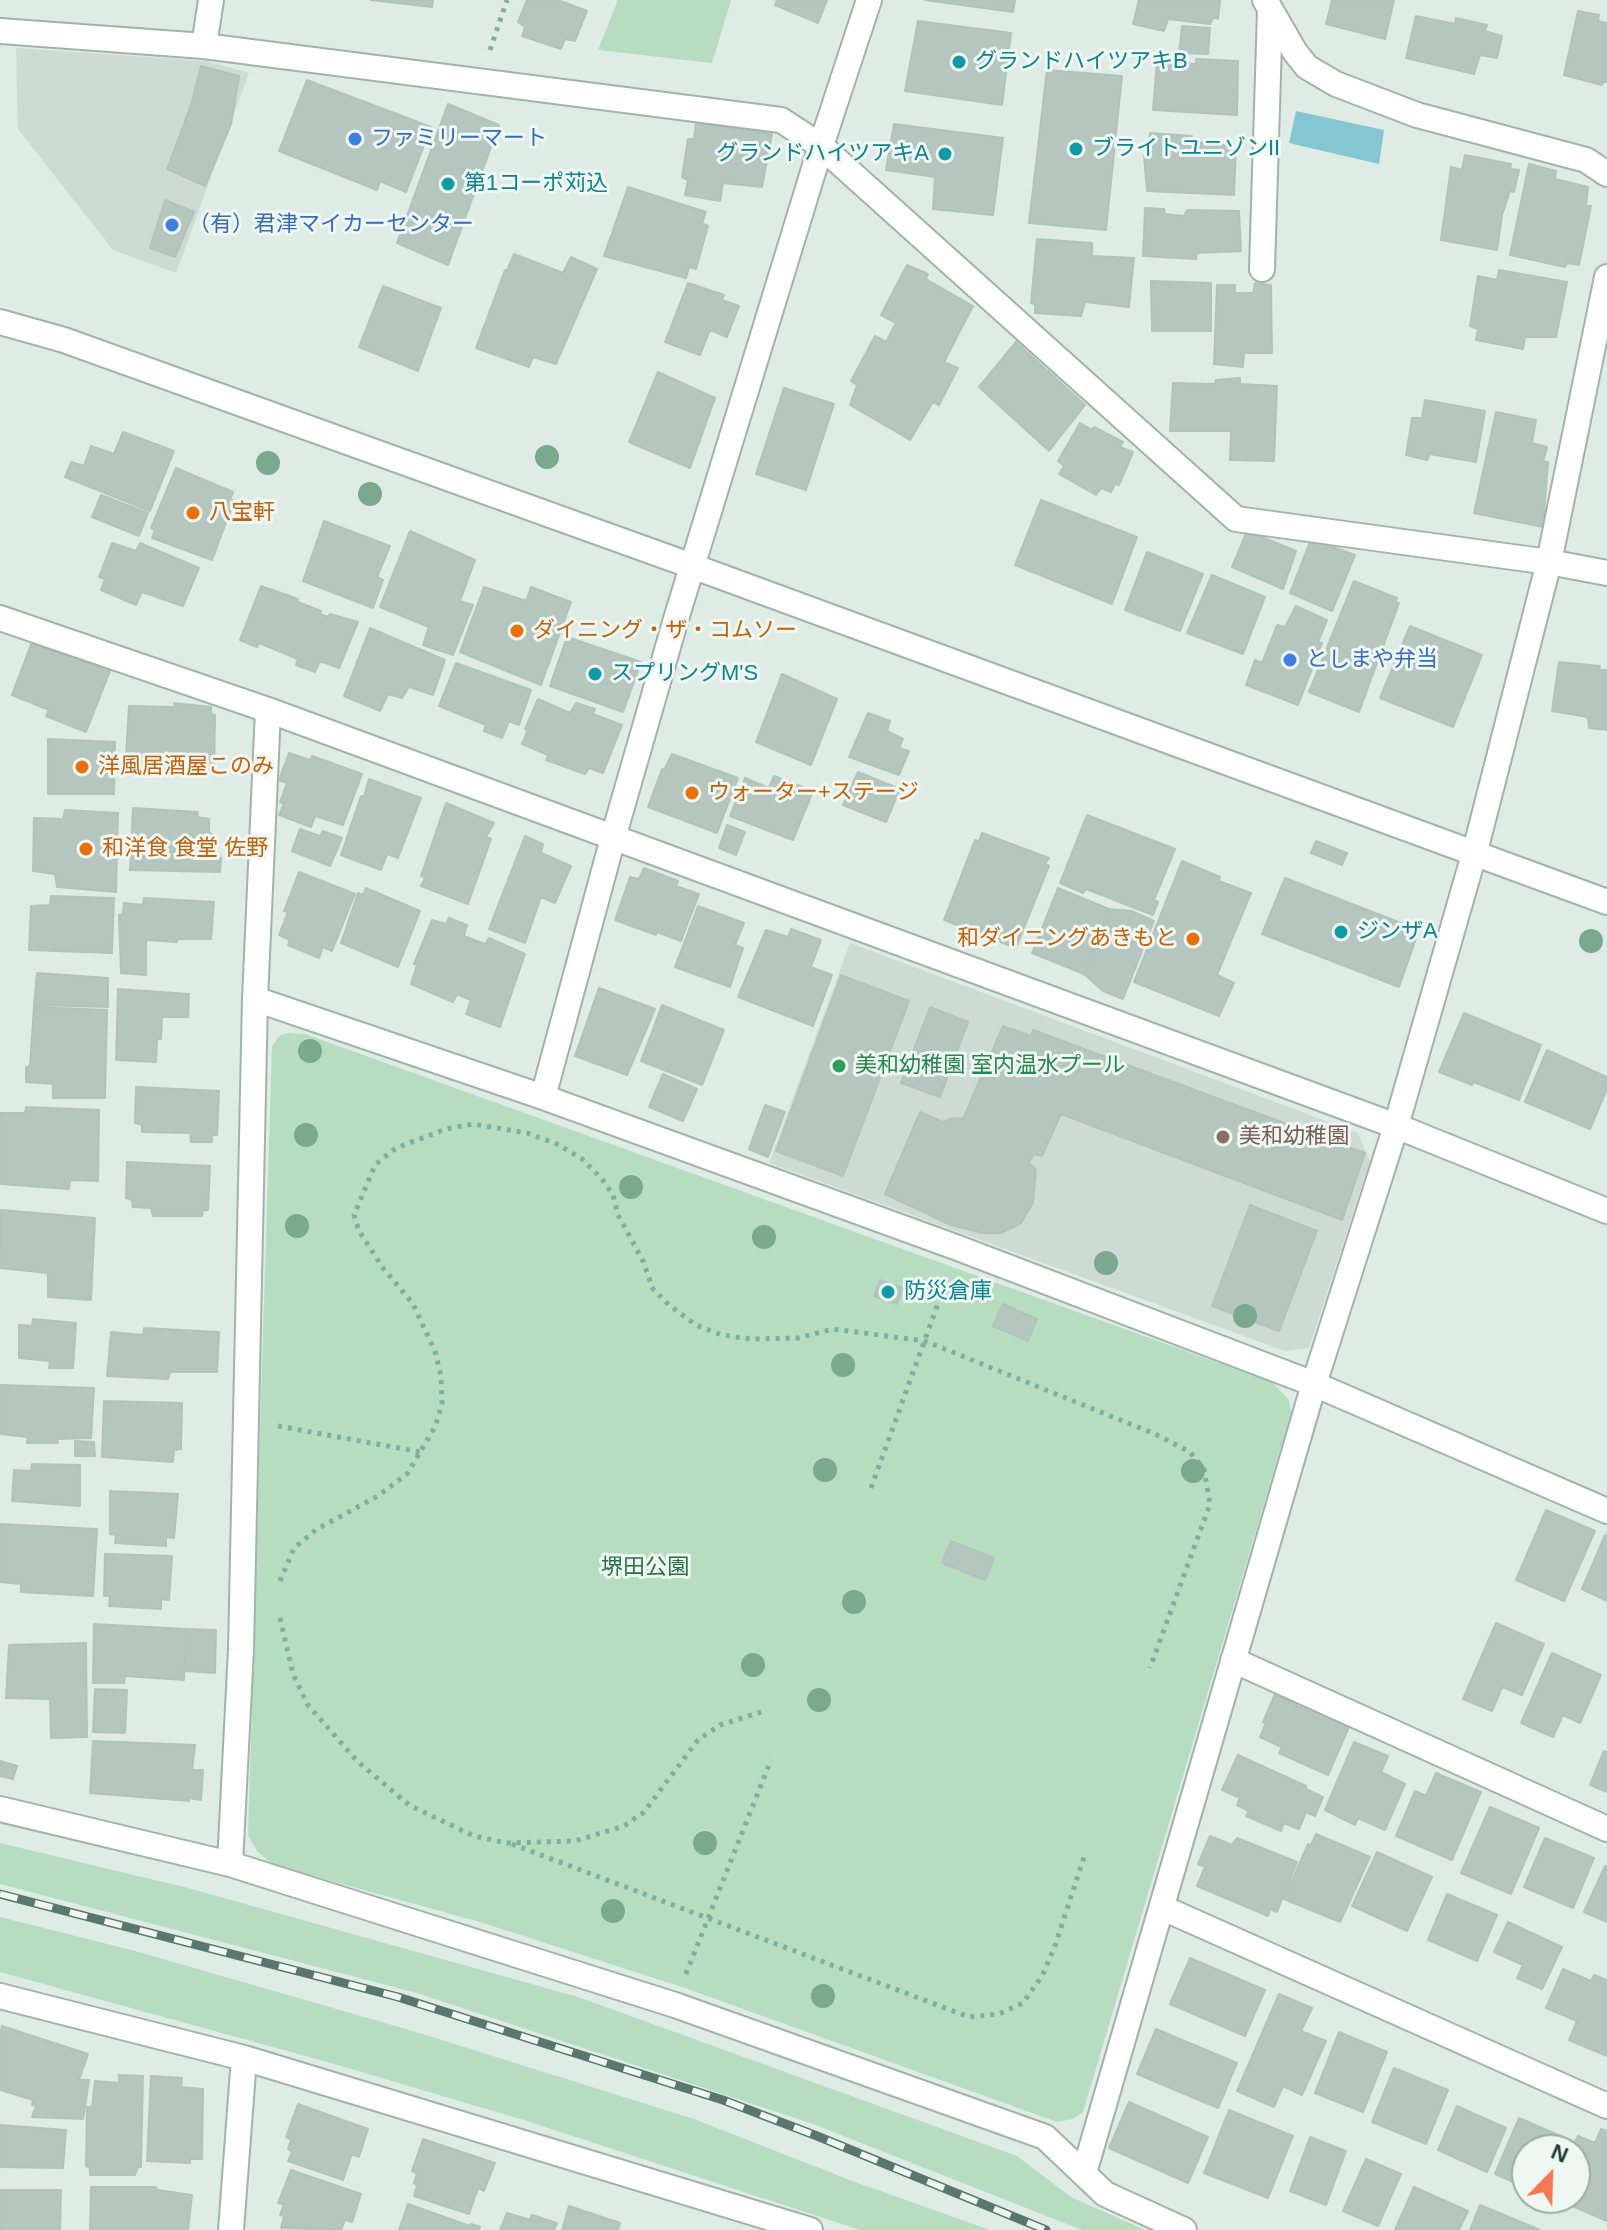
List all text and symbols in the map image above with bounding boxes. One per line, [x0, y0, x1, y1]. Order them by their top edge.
place label: グランドハイツアキB [975, 49, 1188, 75]
marker: グランドハイツアキB [950, 53, 968, 71]
place label: ファミリーマート [371, 126, 547, 152]
marker: ファミリーマート [346, 130, 364, 148]
place label: ブライトユニゾンII [1092, 136, 1280, 162]
marker: ブライトユニゾンII [1067, 140, 1085, 158]
place label: グランドハイツアキA [716, 141, 929, 167]
marker: グランドハイツアキA [936, 145, 954, 163]
place label: 第1コーポ苅込 [464, 171, 608, 197]
marker: 第1コーポ苅込 [439, 175, 457, 193]
place label: （有）君津マイカーセンター [188, 212, 474, 238]
marker: （有）君津マイカーセンター [163, 216, 181, 234]
place label: 八宝軒 [209, 500, 275, 526]
marker: 八宝軒 [184, 504, 202, 522]
place label: ダイニング・ザ・コムソー [533, 618, 797, 644]
marker: ダイニング・ザ・コムソー [508, 622, 526, 640]
place label: としまや弁当 [1306, 647, 1438, 673]
marker: としまや弁当 [1281, 651, 1299, 669]
place label: スプリングM'S [611, 661, 758, 687]
marker: スプリングM'S [586, 665, 604, 683]
place label: 洋風居酒屋このみ [98, 754, 274, 780]
marker: 洋風居酒屋このみ [73, 758, 91, 776]
place label: ウォーター+ステージ [708, 780, 919, 806]
marker: ウォーター+ステージ [683, 784, 701, 802]
place label: 和洋食 食堂 佐野 [102, 836, 268, 862]
marker: 和洋食 食堂 佐野 [77, 840, 95, 858]
place label: ジンザA [1357, 919, 1438, 945]
marker: ジンザA [1332, 923, 1350, 941]
place label: 和ダイニングあきもと [957, 926, 1177, 952]
marker: 和ダイニングあきもと [1184, 930, 1202, 948]
place label: 美和幼稚園 室内温水プール [855, 1053, 1125, 1079]
marker: 美和幼稚園 室内温水プール [830, 1057, 848, 1075]
place label: 美和幼稚園 [1239, 1124, 1349, 1150]
marker: 美和幼稚園 [1214, 1128, 1232, 1146]
place label: 防災倉庫 [904, 1279, 992, 1305]
marker: 防災倉庫 [879, 1283, 897, 1301]
park label: 堺田公園 [601, 1555, 689, 1581]
north arrow [1511, 2134, 1591, 2214]
text: N [1548, 2139, 1572, 2168]

